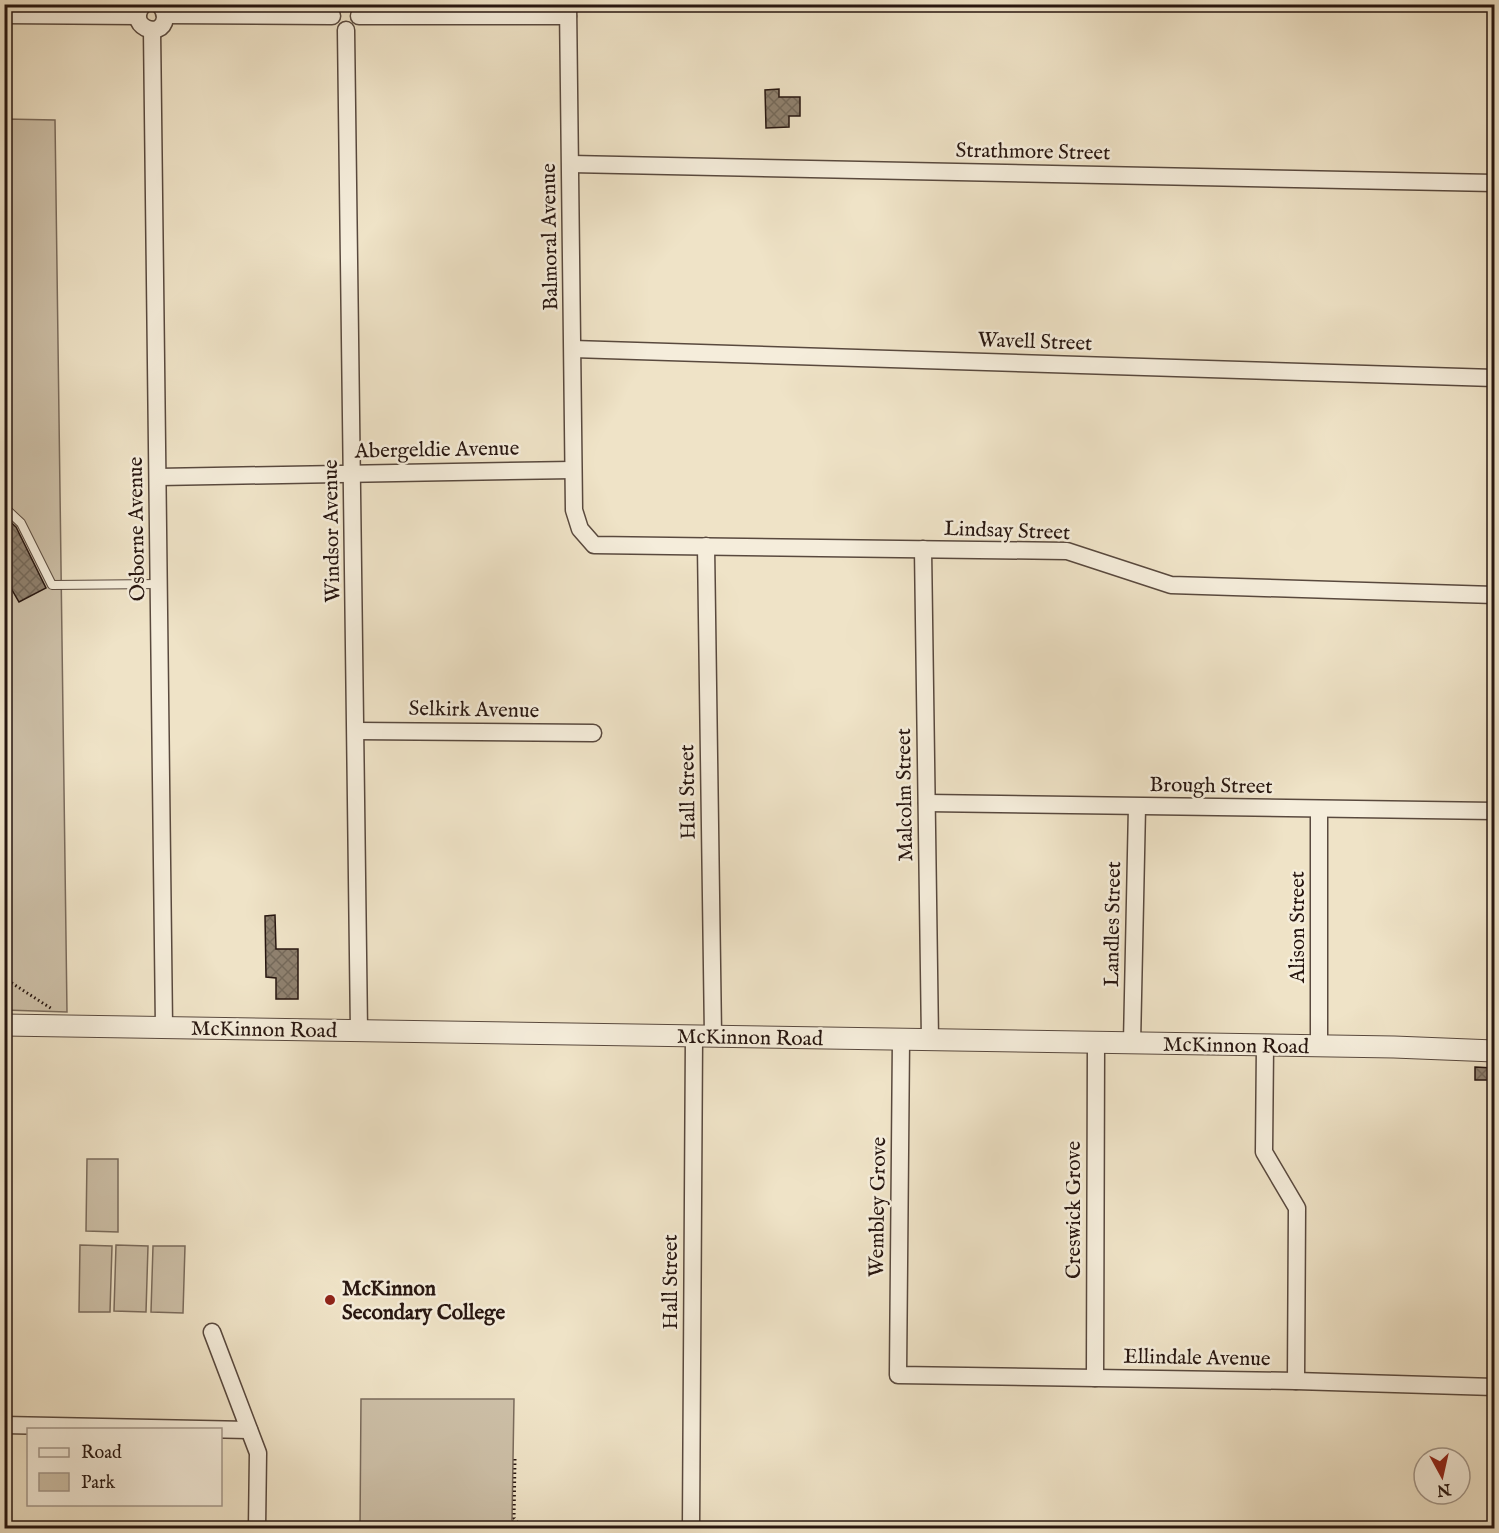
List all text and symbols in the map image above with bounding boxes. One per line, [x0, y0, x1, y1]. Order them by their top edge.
street label: Strathmore Street [955, 138, 1111, 167]
street label: Balmoral Avenue [536, 163, 565, 311]
street label: Wavell Street [977, 327, 1093, 358]
street label: Abergeldie Avenue [354, 436, 520, 465]
street label: Osborne Avenue [123, 456, 152, 601]
street label: Windsor Avenue [318, 459, 347, 603]
street label: Lindsay Street [943, 516, 1071, 547]
street label: Selkirk Avenue [408, 696, 540, 725]
street label: Malcolm Street [891, 728, 920, 862]
street label: Hall Street [674, 744, 703, 840]
street label: Brough Street [1149, 772, 1273, 801]
street label: Landles Street [1099, 861, 1128, 987]
street label: Alison Street [1285, 871, 1312, 984]
street label: McKinnon Road [191, 1016, 338, 1045]
street label: McKinnon Road [677, 1024, 824, 1053]
street label: McKinnon Road [1163, 1032, 1310, 1061]
street label: Wembley Grove [864, 1136, 893, 1277]
street label: Creswick Grove [1061, 1141, 1088, 1279]
street label: Hall Street [658, 1234, 685, 1330]
place label: McKinnon Secondary College [342, 1276, 505, 1327]
marker: McKinnon Secondary College [323, 1293, 337, 1307]
street label: Ellindale Avenue [1123, 1344, 1271, 1373]
legend [27, 1428, 222, 1506]
text: Road [81, 1442, 122, 1465]
north arrow [1412, 1446, 1472, 1506]
text: Park [81, 1472, 116, 1495]
text: N [1435, 1478, 1453, 1500]

